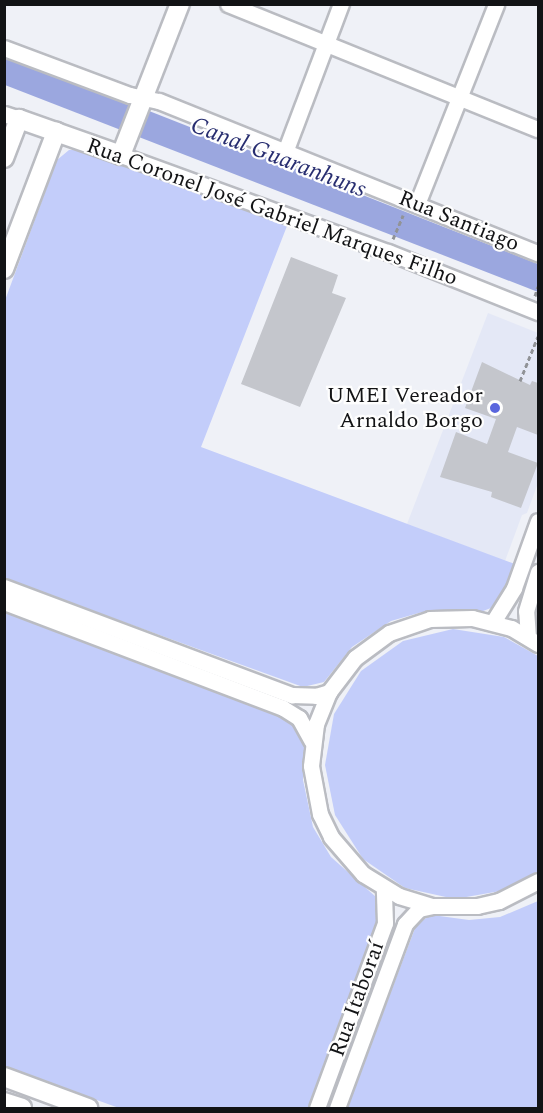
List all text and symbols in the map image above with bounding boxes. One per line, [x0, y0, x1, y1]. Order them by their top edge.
water label: Canal Guaranhuns [186, 111, 370, 205]
street label: Rua Coronel José Gabriel Marques Filho [83, 132, 461, 292]
street label: Rua Santiago [395, 185, 523, 257]
place label: UMEI Vereador Arnaldo Borgo [327, 382, 483, 434]
marker: UMEI Vereador Arnaldo Borgo [488, 401, 502, 415]
street label: Rua Itaboraí [324, 938, 390, 1060]

